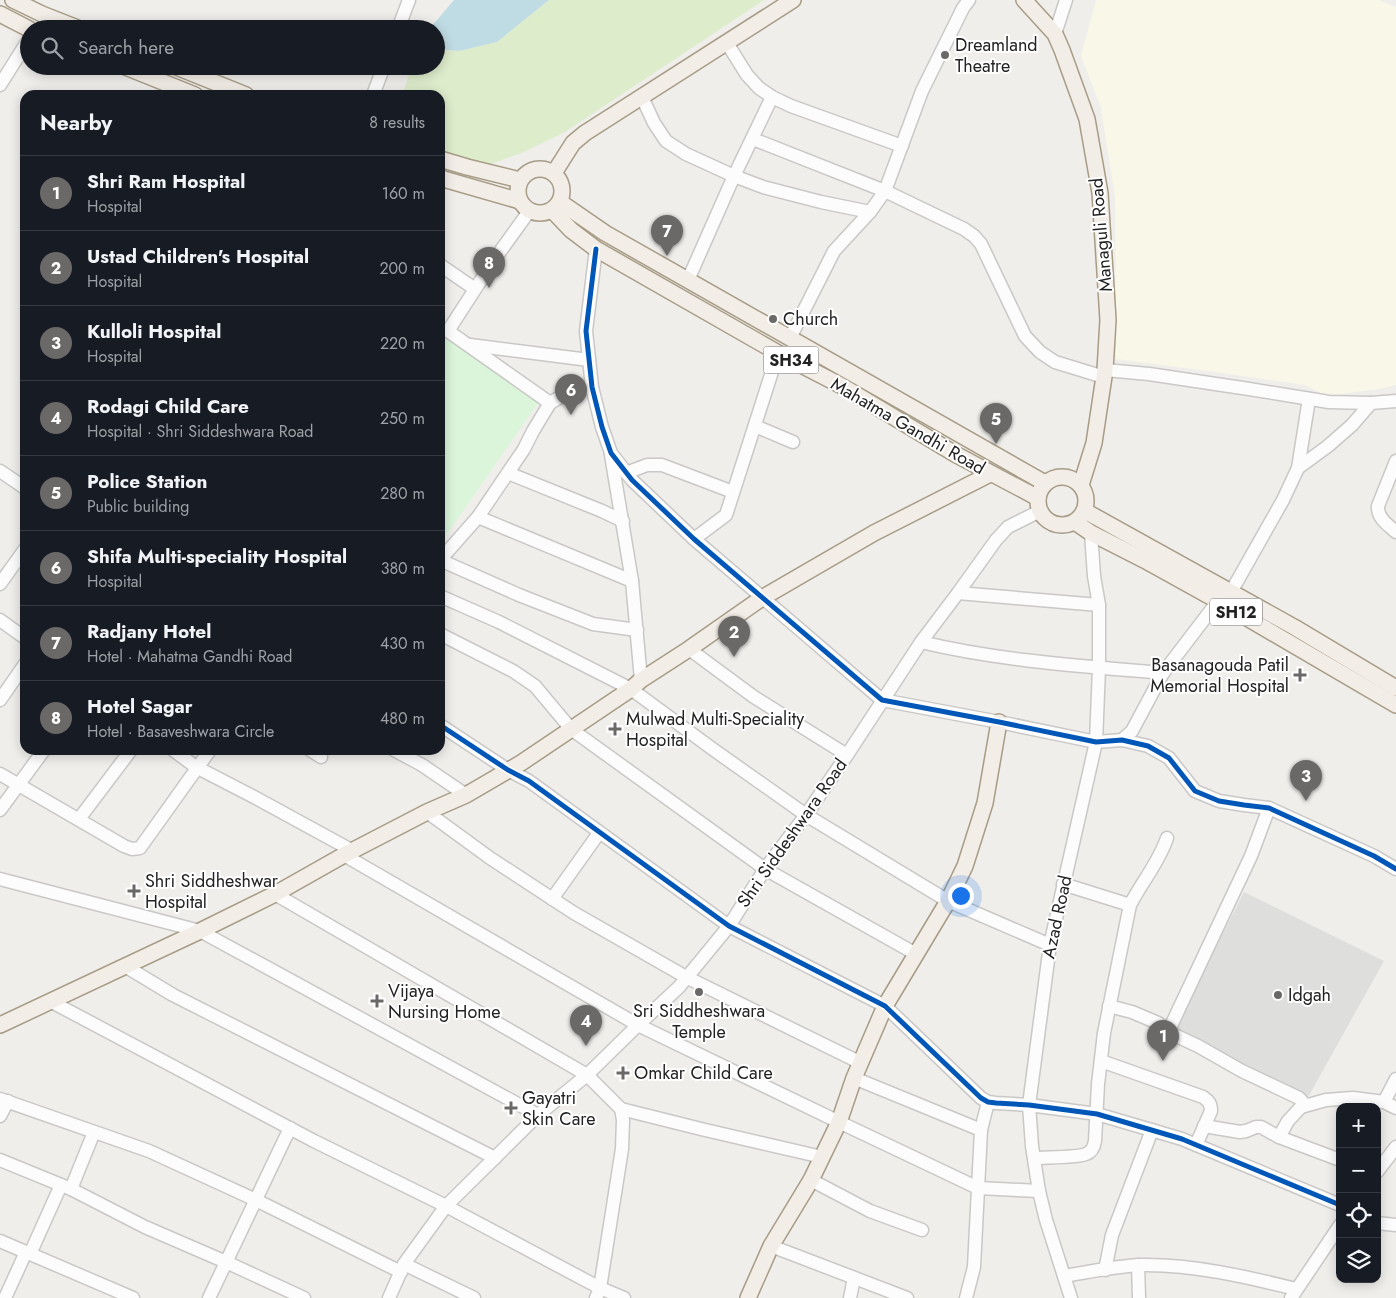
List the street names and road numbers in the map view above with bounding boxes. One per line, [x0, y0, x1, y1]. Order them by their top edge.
street label: Managuli Road [1083, 177, 1119, 293]
road number: SH34 [764, 346, 818, 374]
street label: Mahatma Gandhi Road [826, 371, 990, 481]
road number: SH12 [1210, 598, 1262, 626]
street label: Shri Siddeshwara Road [731, 753, 853, 913]
street label: Azad Road [1036, 873, 1078, 961]

